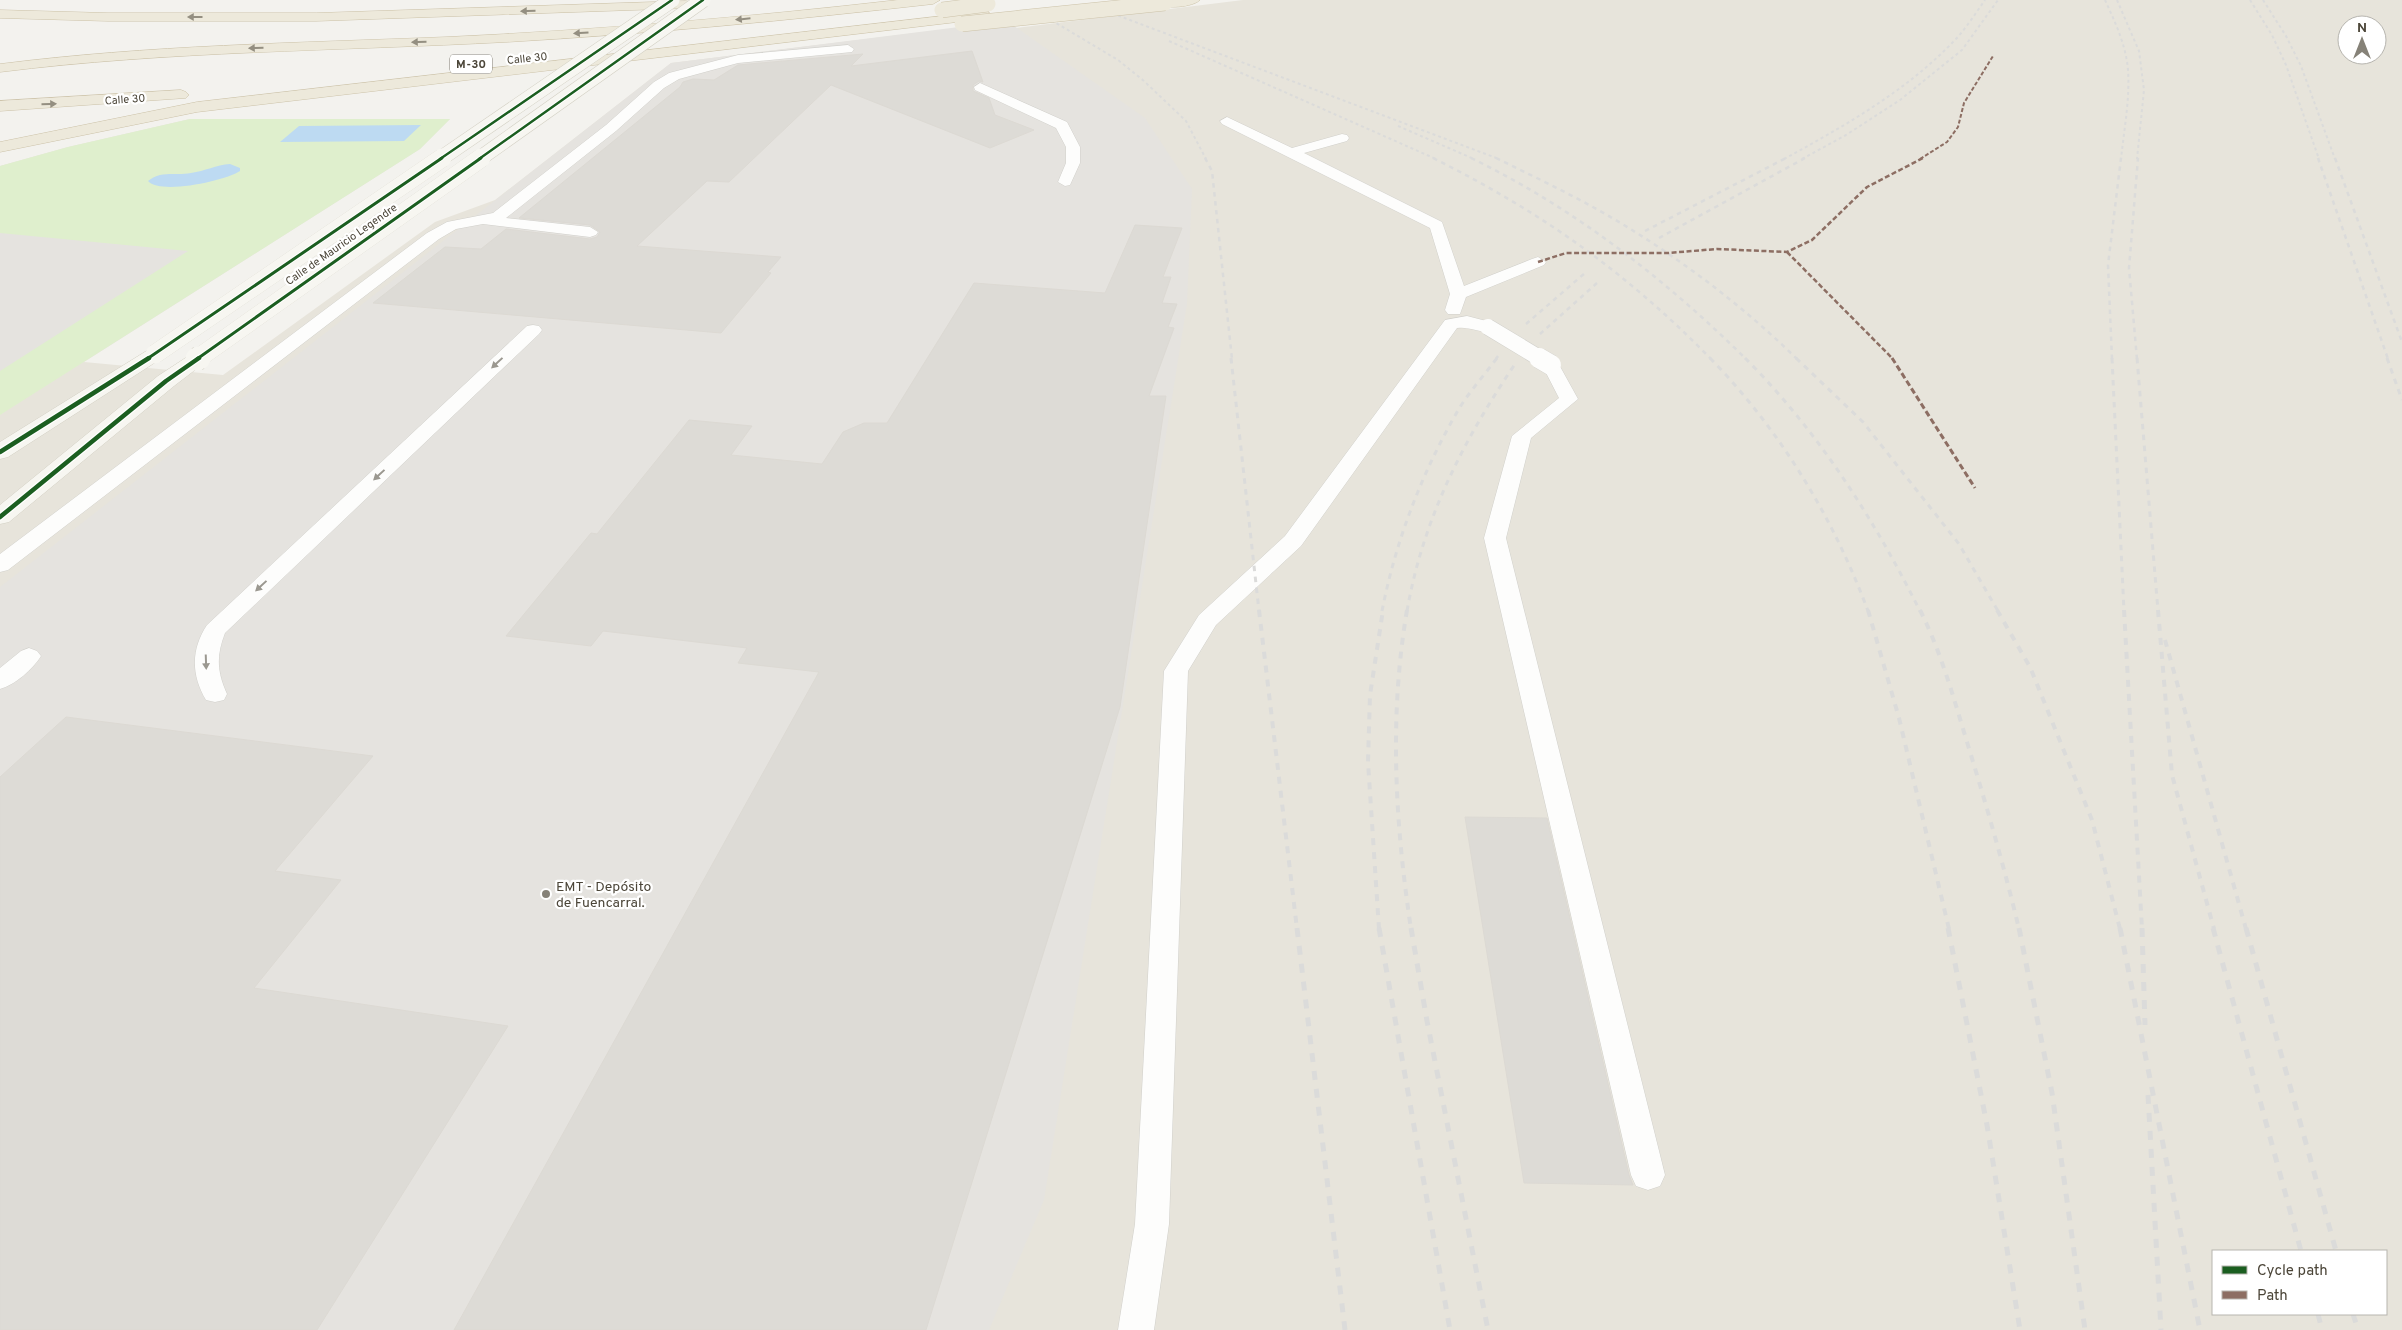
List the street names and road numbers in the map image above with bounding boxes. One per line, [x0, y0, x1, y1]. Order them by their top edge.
street label: Calle 30 [506, 50, 548, 68]
road number: M-30 [450, 54, 492, 74]
street label: Calle 30 [104, 92, 146, 108]
street label: Calle de Mauricio Legendre [283, 201, 400, 289]

